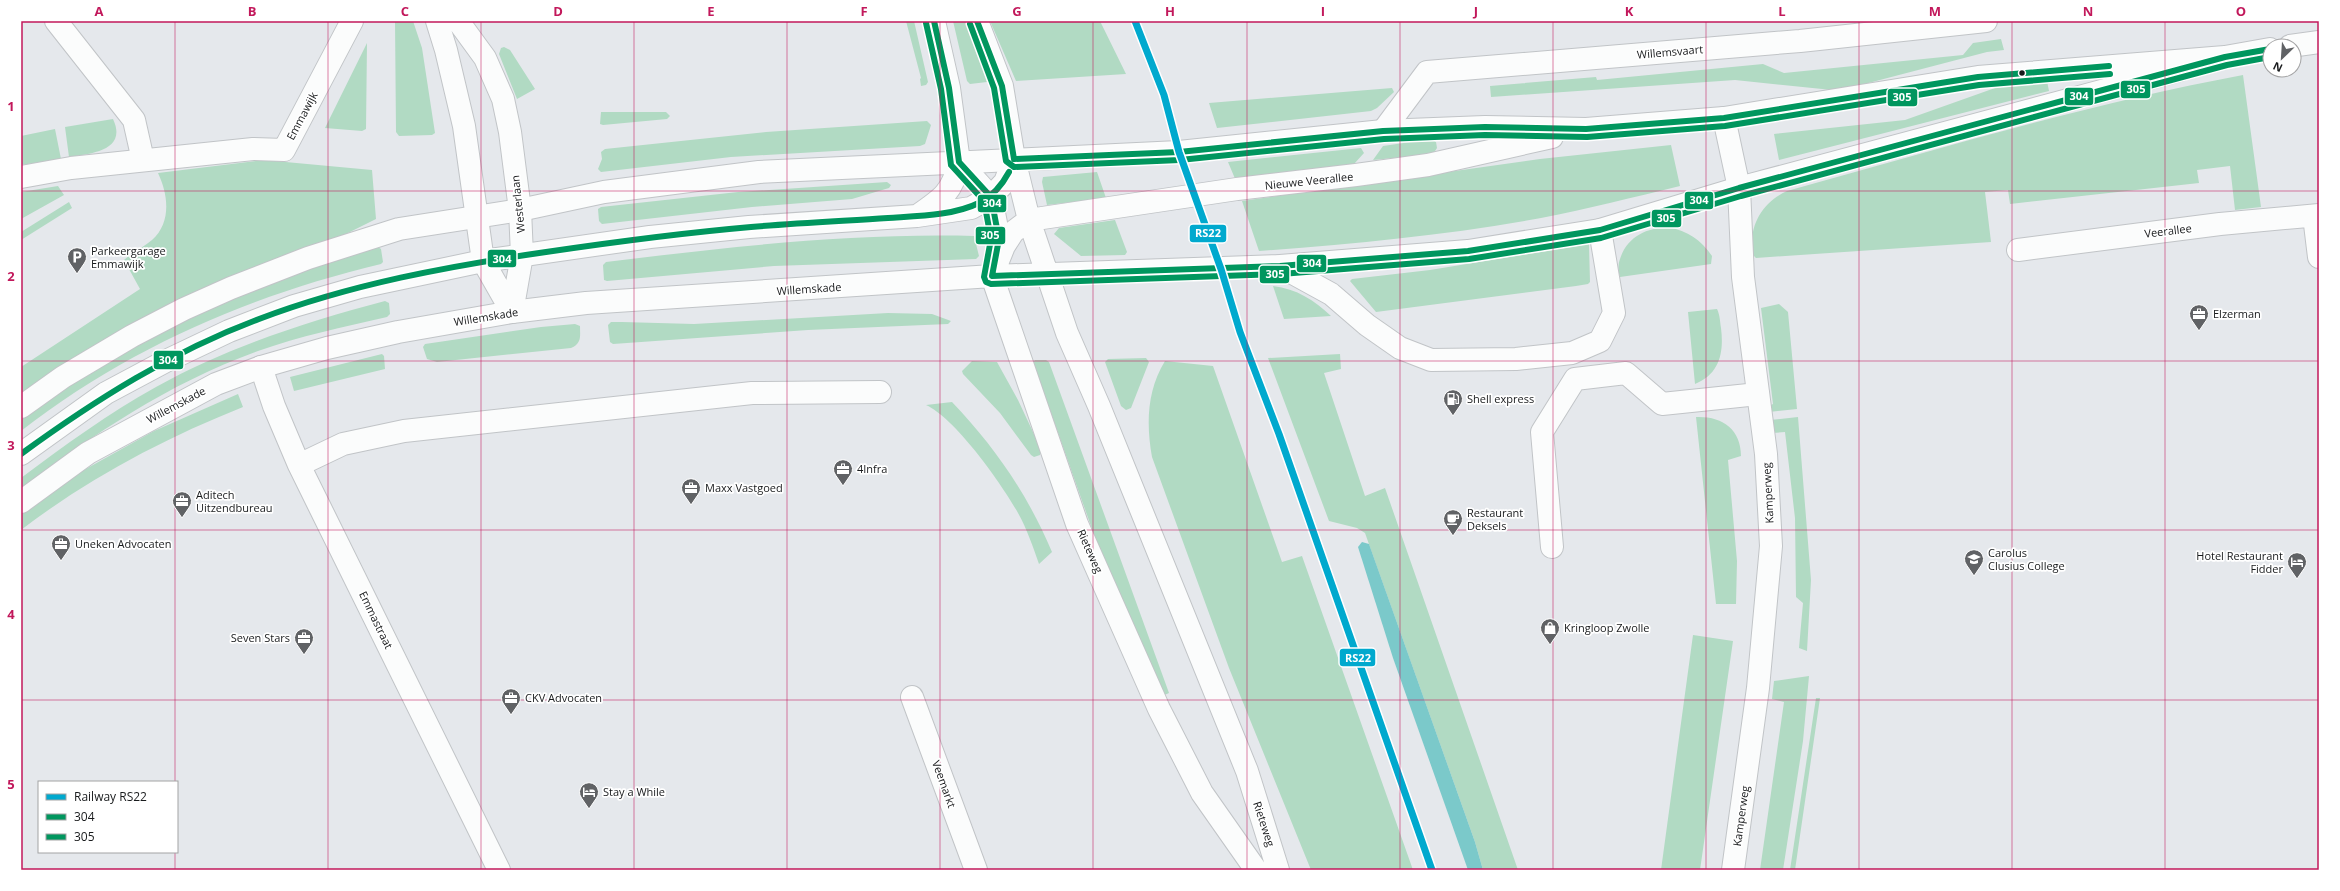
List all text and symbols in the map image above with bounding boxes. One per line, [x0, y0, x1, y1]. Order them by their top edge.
text: A [95, 2, 104, 20]
text: B [248, 2, 257, 20]
text: C [401, 2, 409, 20]
text: D [553, 2, 563, 20]
text: E [707, 2, 715, 20]
text: F [860, 2, 868, 20]
text: G [1012, 2, 1022, 20]
text: H [1165, 2, 1175, 20]
text: I [1321, 2, 1325, 20]
text: J [1473, 2, 1478, 20]
text: K [1625, 2, 1634, 20]
text: L [1778, 2, 1786, 20]
text: M [1929, 2, 1941, 20]
text: N [2083, 2, 2093, 20]
text: O [2236, 2, 2246, 20]
north arrow [2262, 38, 2302, 78]
street label: Willemsvaart [1636, 41, 1704, 62]
text: N [2270, 59, 2285, 76]
unlabelled marker [2017, 68, 2027, 78]
line badge: 305 [2120, 80, 2151, 99]
text: 305 [2127, 81, 2145, 96]
line badge: 304 [2064, 87, 2094, 106]
line badge: 305 [1887, 88, 1918, 107]
text: 304 [2070, 88, 2089, 103]
street label: Emmawijk [283, 89, 321, 142]
text: 305 [1893, 89, 1911, 104]
text: 1 [7, 97, 15, 115]
street label: Nieuwe Veerallee [1264, 168, 1354, 193]
street label: Westerlaan [507, 174, 528, 234]
line badge: 304 [1684, 191, 1714, 210]
text: 304 [1690, 192, 1709, 207]
line badge: 304 [977, 194, 1007, 213]
text: 304 [983, 195, 1002, 210]
line badge: 305 [1651, 209, 1682, 228]
text: 305 [1657, 210, 1675, 225]
street label: Veerallee [2143, 220, 2192, 241]
line badge: RS22 [1189, 224, 1227, 243]
text: RS22 [1195, 225, 1221, 240]
line badge: 305 [975, 226, 1006, 245]
text: 305 [981, 227, 999, 242]
place label: Parkeergarage Emmawijk [91, 243, 166, 271]
parking icon: Parkeergarage Emmawijk [66, 246, 88, 274]
line badge: 304 [487, 249, 517, 268]
text: 304 [493, 251, 512, 266]
line badge: 304 [1296, 254, 1327, 273]
text: 304 [1303, 255, 1322, 270]
line badge: 305 [1259, 265, 1290, 284]
text: 305 [1266, 266, 1284, 281]
text: 2 [7, 267, 15, 285]
street label: Willemskade [776, 279, 842, 298]
office icon: Elzerman [2188, 303, 2210, 331]
street label: Willemskade [453, 304, 519, 329]
place label: Elzerman [2213, 306, 2261, 321]
line badge: 304 [153, 350, 184, 370]
text: 304 [159, 352, 178, 367]
street label: Willemskade [144, 383, 208, 426]
fuel station icon: Shell express [1442, 388, 1464, 416]
place label: Shell express [1467, 391, 1534, 406]
text: 3 [7, 436, 15, 454]
office icon: 4Infra [832, 458, 854, 486]
place label: 4Infra [857, 461, 887, 476]
street label: Kamperweg [1758, 462, 1777, 524]
office icon: Maxx Vastgoed [680, 477, 702, 505]
place label: Maxx Vastgoed [705, 480, 783, 495]
place label: Aditech Uitzendbureau [196, 487, 273, 515]
office icon: Aditech Uitzendbureau [171, 490, 193, 518]
place label: Restaurant Deksels [1467, 505, 1523, 533]
cafe icon: Restaurant Deksels [1442, 508, 1464, 536]
street label: Rieteweg [1074, 526, 1107, 575]
office icon: Uneken Advocaten [50, 533, 72, 561]
place label: Uneken Advocaten [75, 536, 172, 551]
place label: Carolus Clusius College [1988, 545, 2065, 573]
school or university icon: Carolus Clusius College [1963, 548, 1985, 576]
place label: Hotel Restaurant Fidder [2196, 548, 2283, 576]
hotel icon: Hotel Restaurant Fidder [2286, 551, 2308, 579]
street label: Emmastraat [356, 588, 397, 651]
text: 4 [7, 605, 15, 623]
shop icon: Kringloop Zwolle [1539, 617, 1561, 645]
place label: Kringloop Zwolle [1564, 620, 1650, 635]
office icon: Seven Stars [293, 627, 315, 655]
place label: Seven Stars [231, 630, 290, 645]
line badge: RS22 [1339, 648, 1376, 667]
text: RS22 [1345, 650, 1371, 665]
office icon: CKV Advocaten [500, 687, 522, 715]
place label: CKV Advocaten [525, 690, 602, 705]
street label: Veemarkt [929, 758, 960, 810]
text: 5 [7, 775, 15, 793]
legend [38, 781, 178, 853]
hotel icon: Stay a While [578, 781, 600, 809]
place label: Stay a While [603, 784, 665, 799]
street label: Kamperweg [1729, 785, 1752, 847]
text: Railway RS22 [74, 788, 147, 805]
street label: Rieteweg [1250, 799, 1279, 848]
text: 304 [74, 808, 95, 825]
text: 305 [74, 828, 95, 845]

